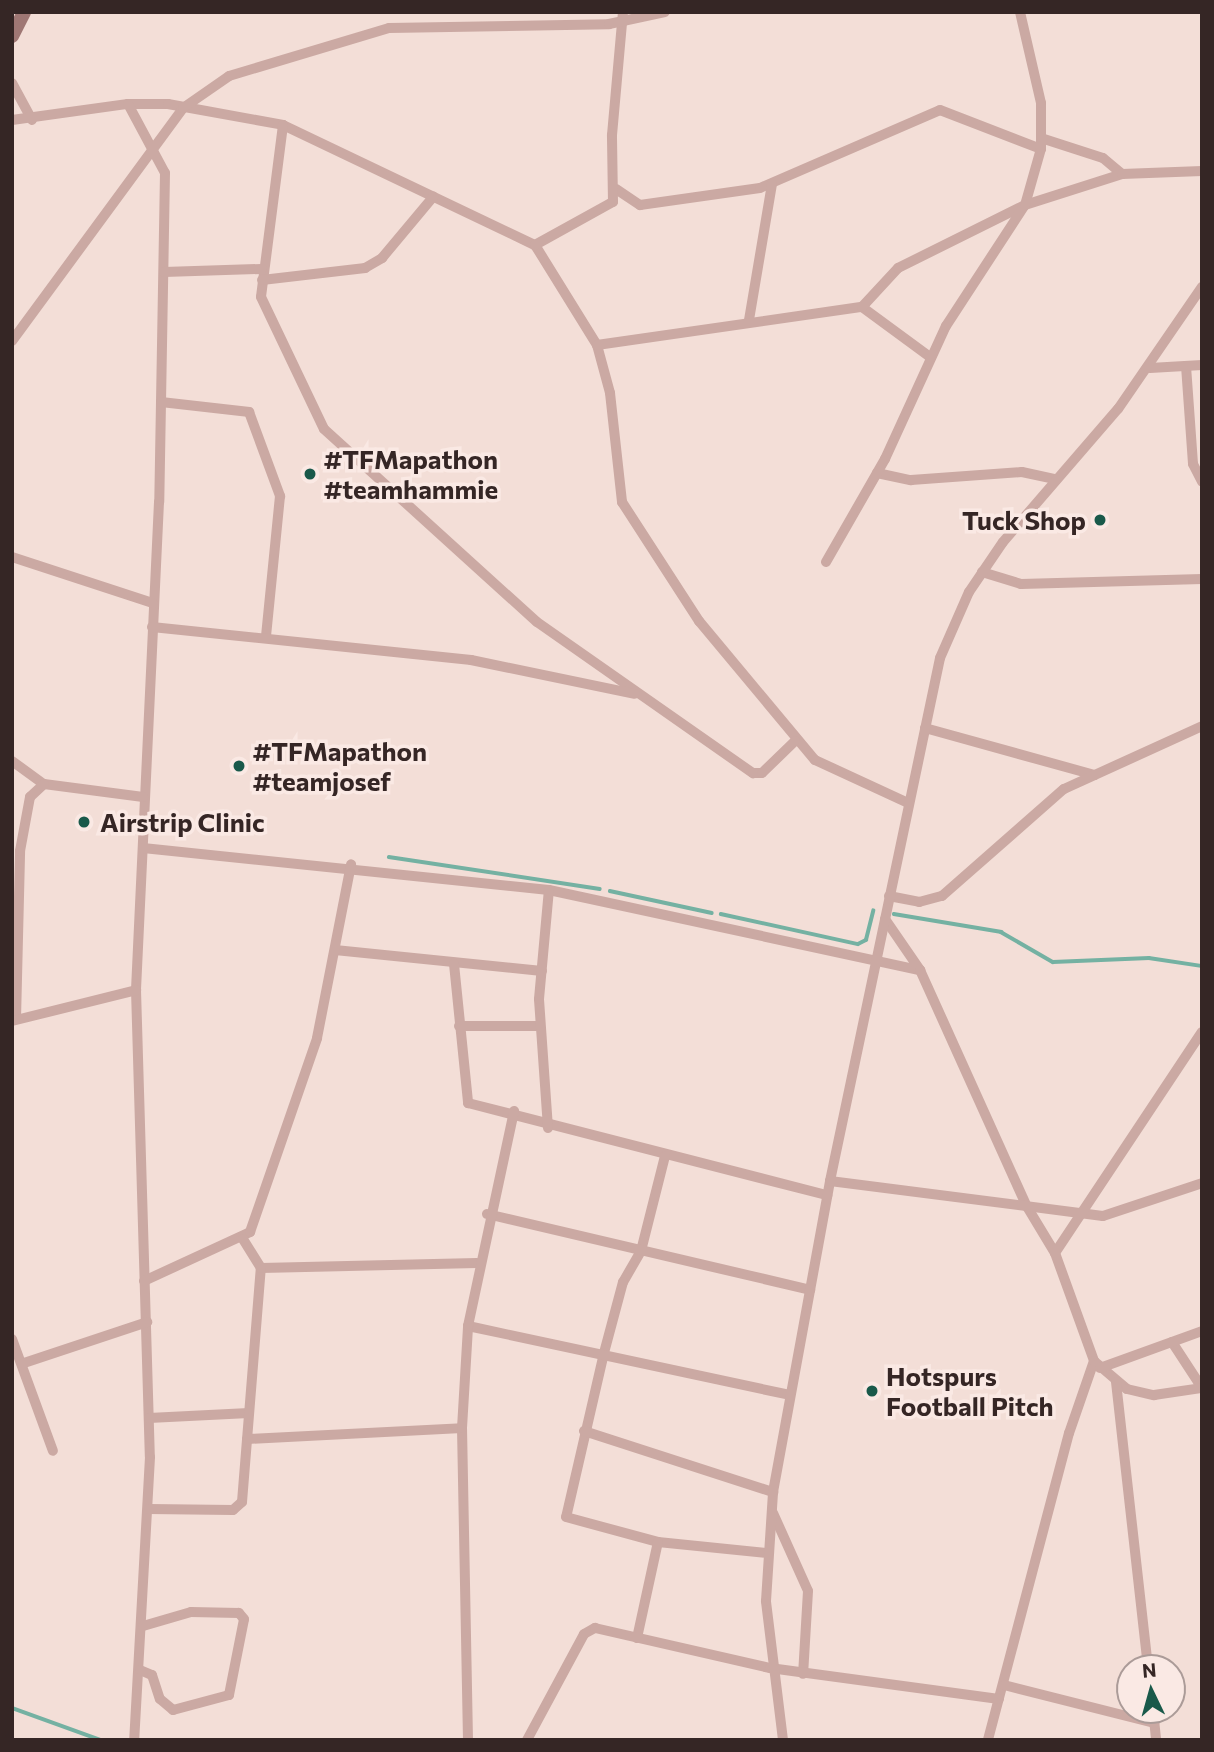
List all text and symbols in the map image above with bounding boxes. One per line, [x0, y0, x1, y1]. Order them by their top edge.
place label: #TFMapathon #teamhammie [324, 443, 498, 504]
marker: #TFMapathon #teamhammie [302, 466, 318, 482]
place label: Tuck Shop [962, 504, 1086, 536]
marker: Tuck Shop [1092, 512, 1108, 528]
place label: #TFMapathon #teamjosef [253, 735, 427, 796]
marker: #TFMapathon #teamjosef [231, 758, 247, 774]
place label: Airstrip Clinic [100, 806, 265, 838]
marker: Airstrip Clinic [74, 812, 94, 832]
place label: Hotspurs Football Pitch [886, 1360, 1054, 1422]
marker: Hotspurs Football Pitch [864, 1383, 880, 1399]
north arrow [1116, 1654, 1186, 1724]
text: N [1141, 1657, 1157, 1682]

